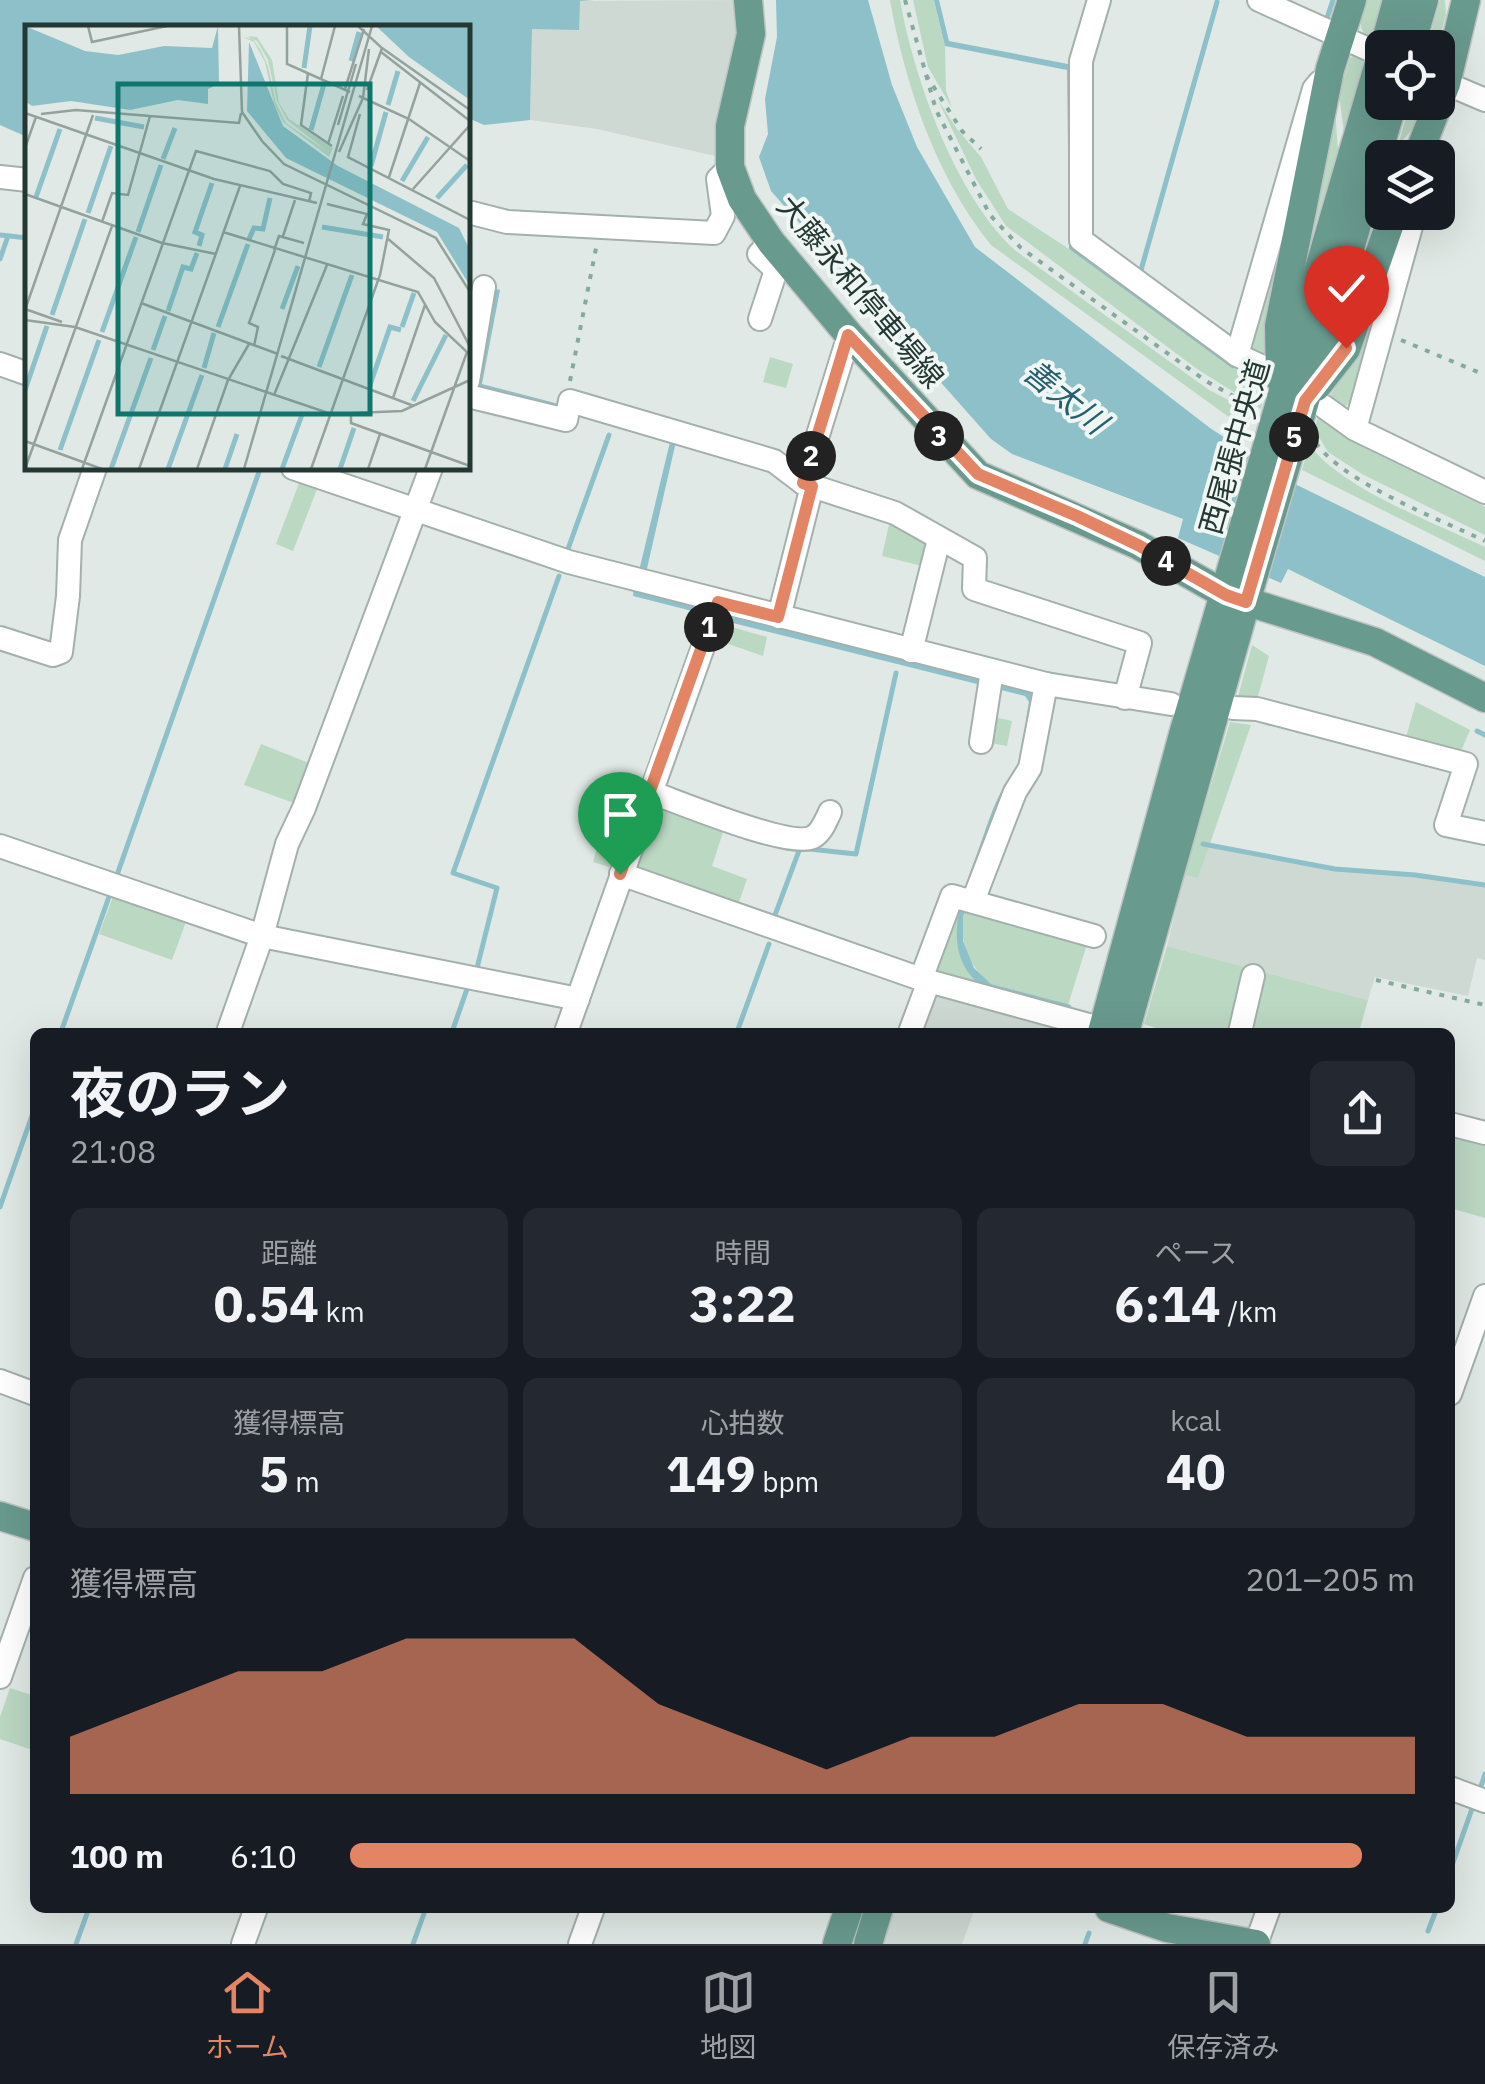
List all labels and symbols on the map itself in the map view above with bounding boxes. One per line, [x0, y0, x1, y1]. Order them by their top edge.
inset map [25, 25, 470, 470]
street label: 大藤永和停車場線 [769, 187, 953, 395]
pin [1304, 246, 1389, 349]
water label: 善太川 [1015, 350, 1118, 445]
street label: 西尾張中央道 [1190, 355, 1277, 538]
pin: 3 [914, 411, 964, 461]
pin: 5 [1269, 412, 1319, 462]
pin: 2 [786, 431, 836, 481]
pin: 4 [1141, 536, 1191, 586]
pin: 1 [684, 602, 734, 652]
pin [578, 772, 663, 875]

